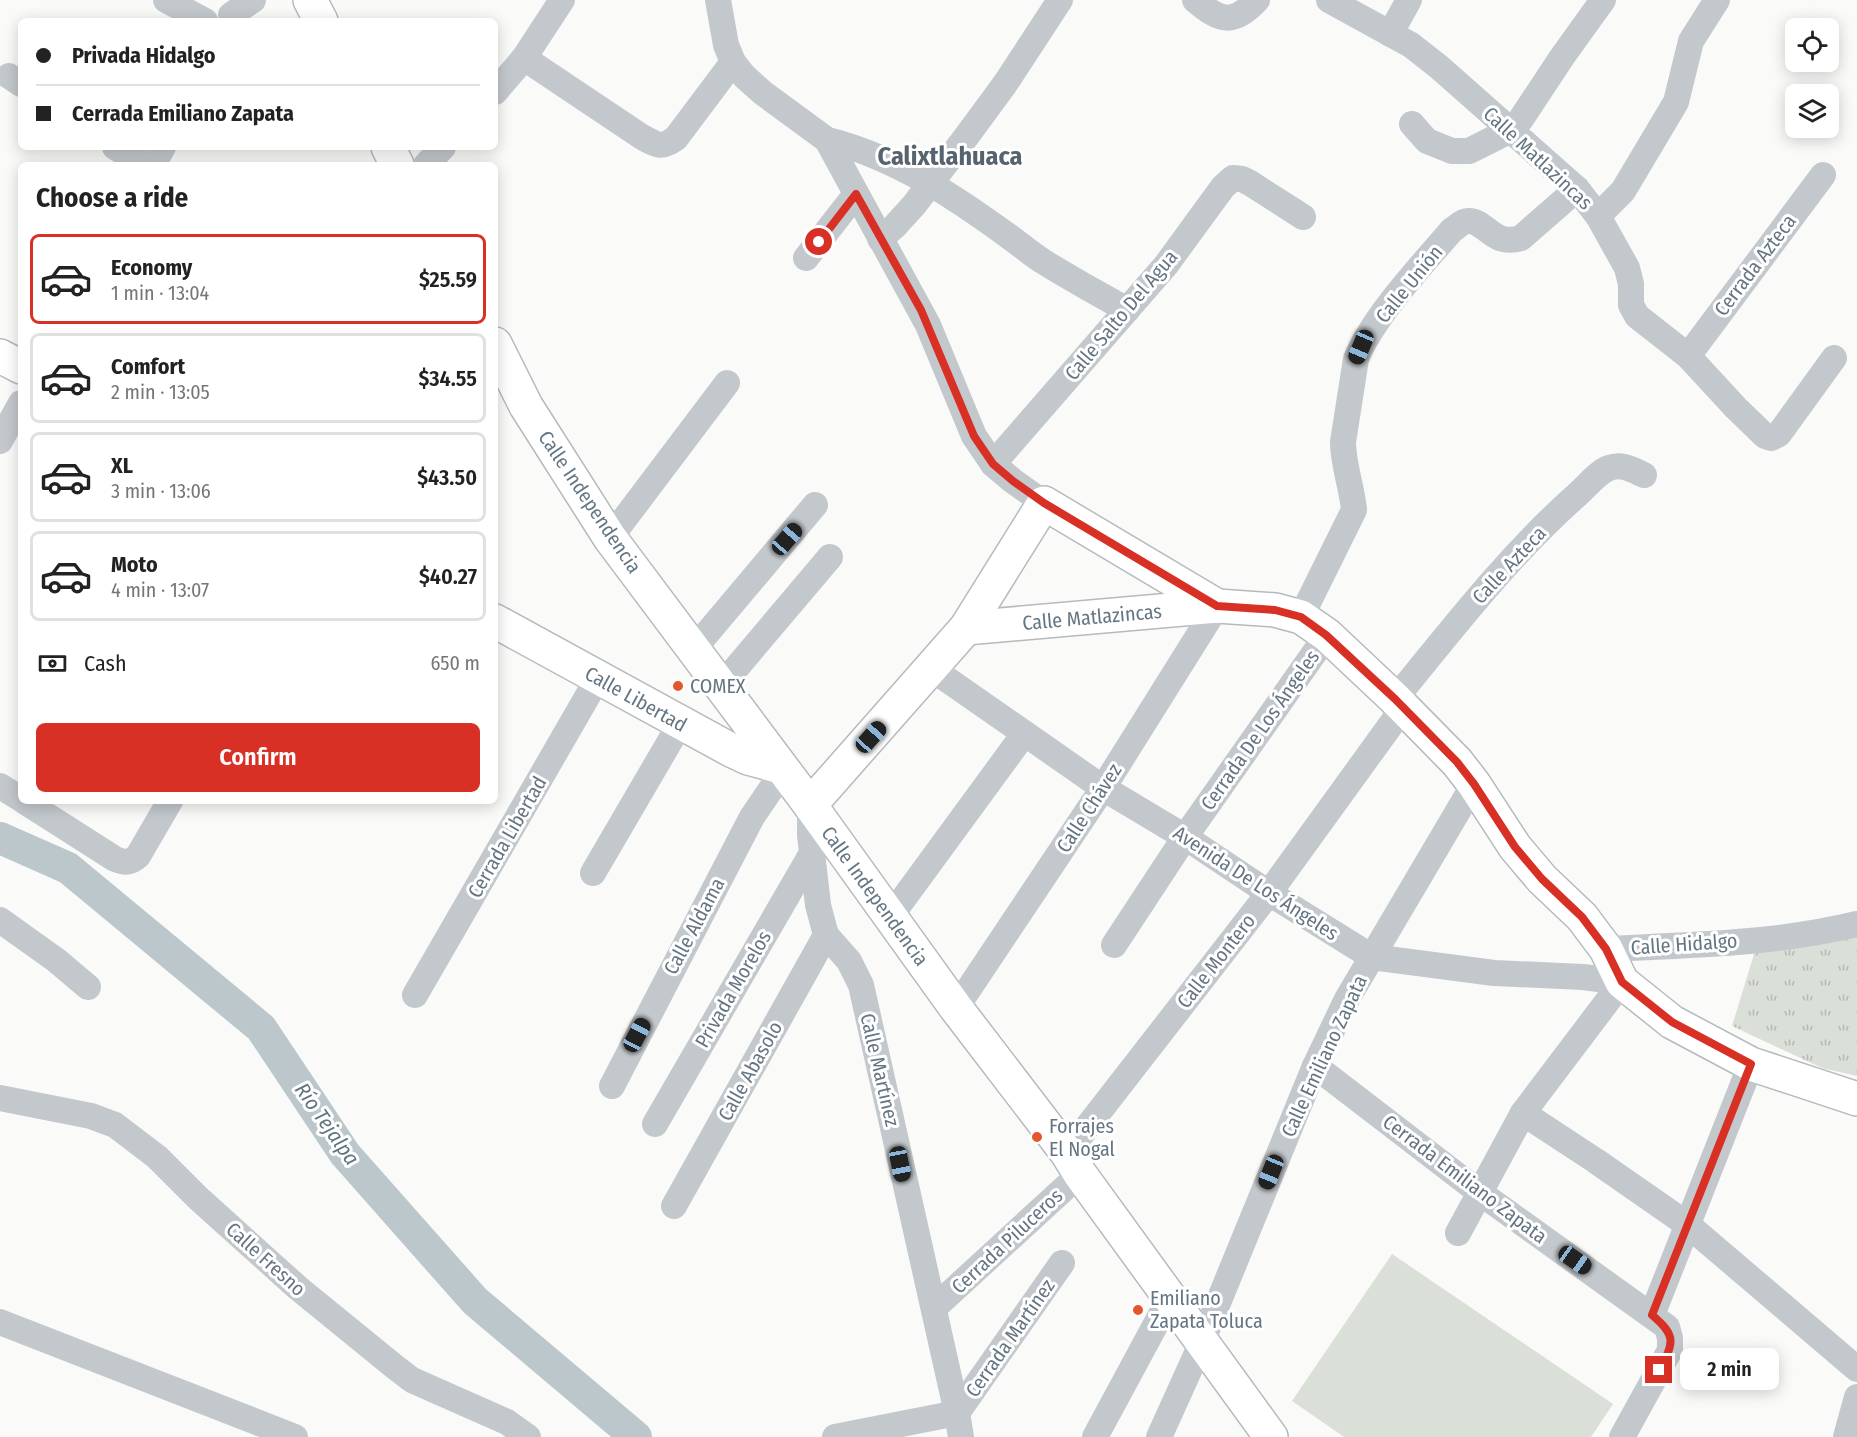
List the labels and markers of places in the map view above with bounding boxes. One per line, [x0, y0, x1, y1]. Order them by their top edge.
place label: COMEX [690, 674, 746, 698]
marker: COMEX [671, 679, 685, 693]
place label: Forrajes El Nogal [1049, 1114, 1115, 1161]
marker: Forrajes El Nogal [1030, 1130, 1044, 1144]
place label: Emiliano Zapata Toluca [1150, 1286, 1263, 1333]
marker: Emiliano Zapata Toluca [1131, 1303, 1145, 1317]

